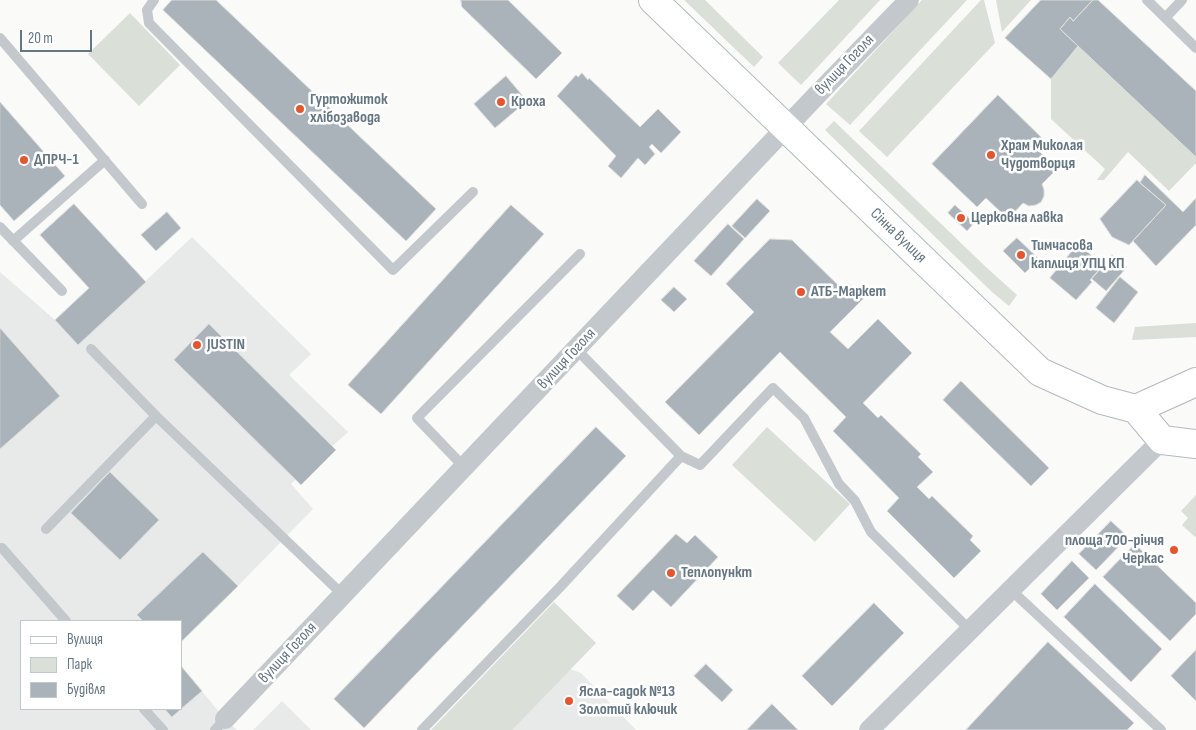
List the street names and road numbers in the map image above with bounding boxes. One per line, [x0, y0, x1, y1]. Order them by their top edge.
street label: вулиця Гоголя [812, 31, 878, 99]
street label: Сінна вулиця [866, 204, 930, 268]
street label: вулиця Гоголя [534, 325, 600, 393]
street label: вулиця Гоголя [255, 619, 321, 687]

